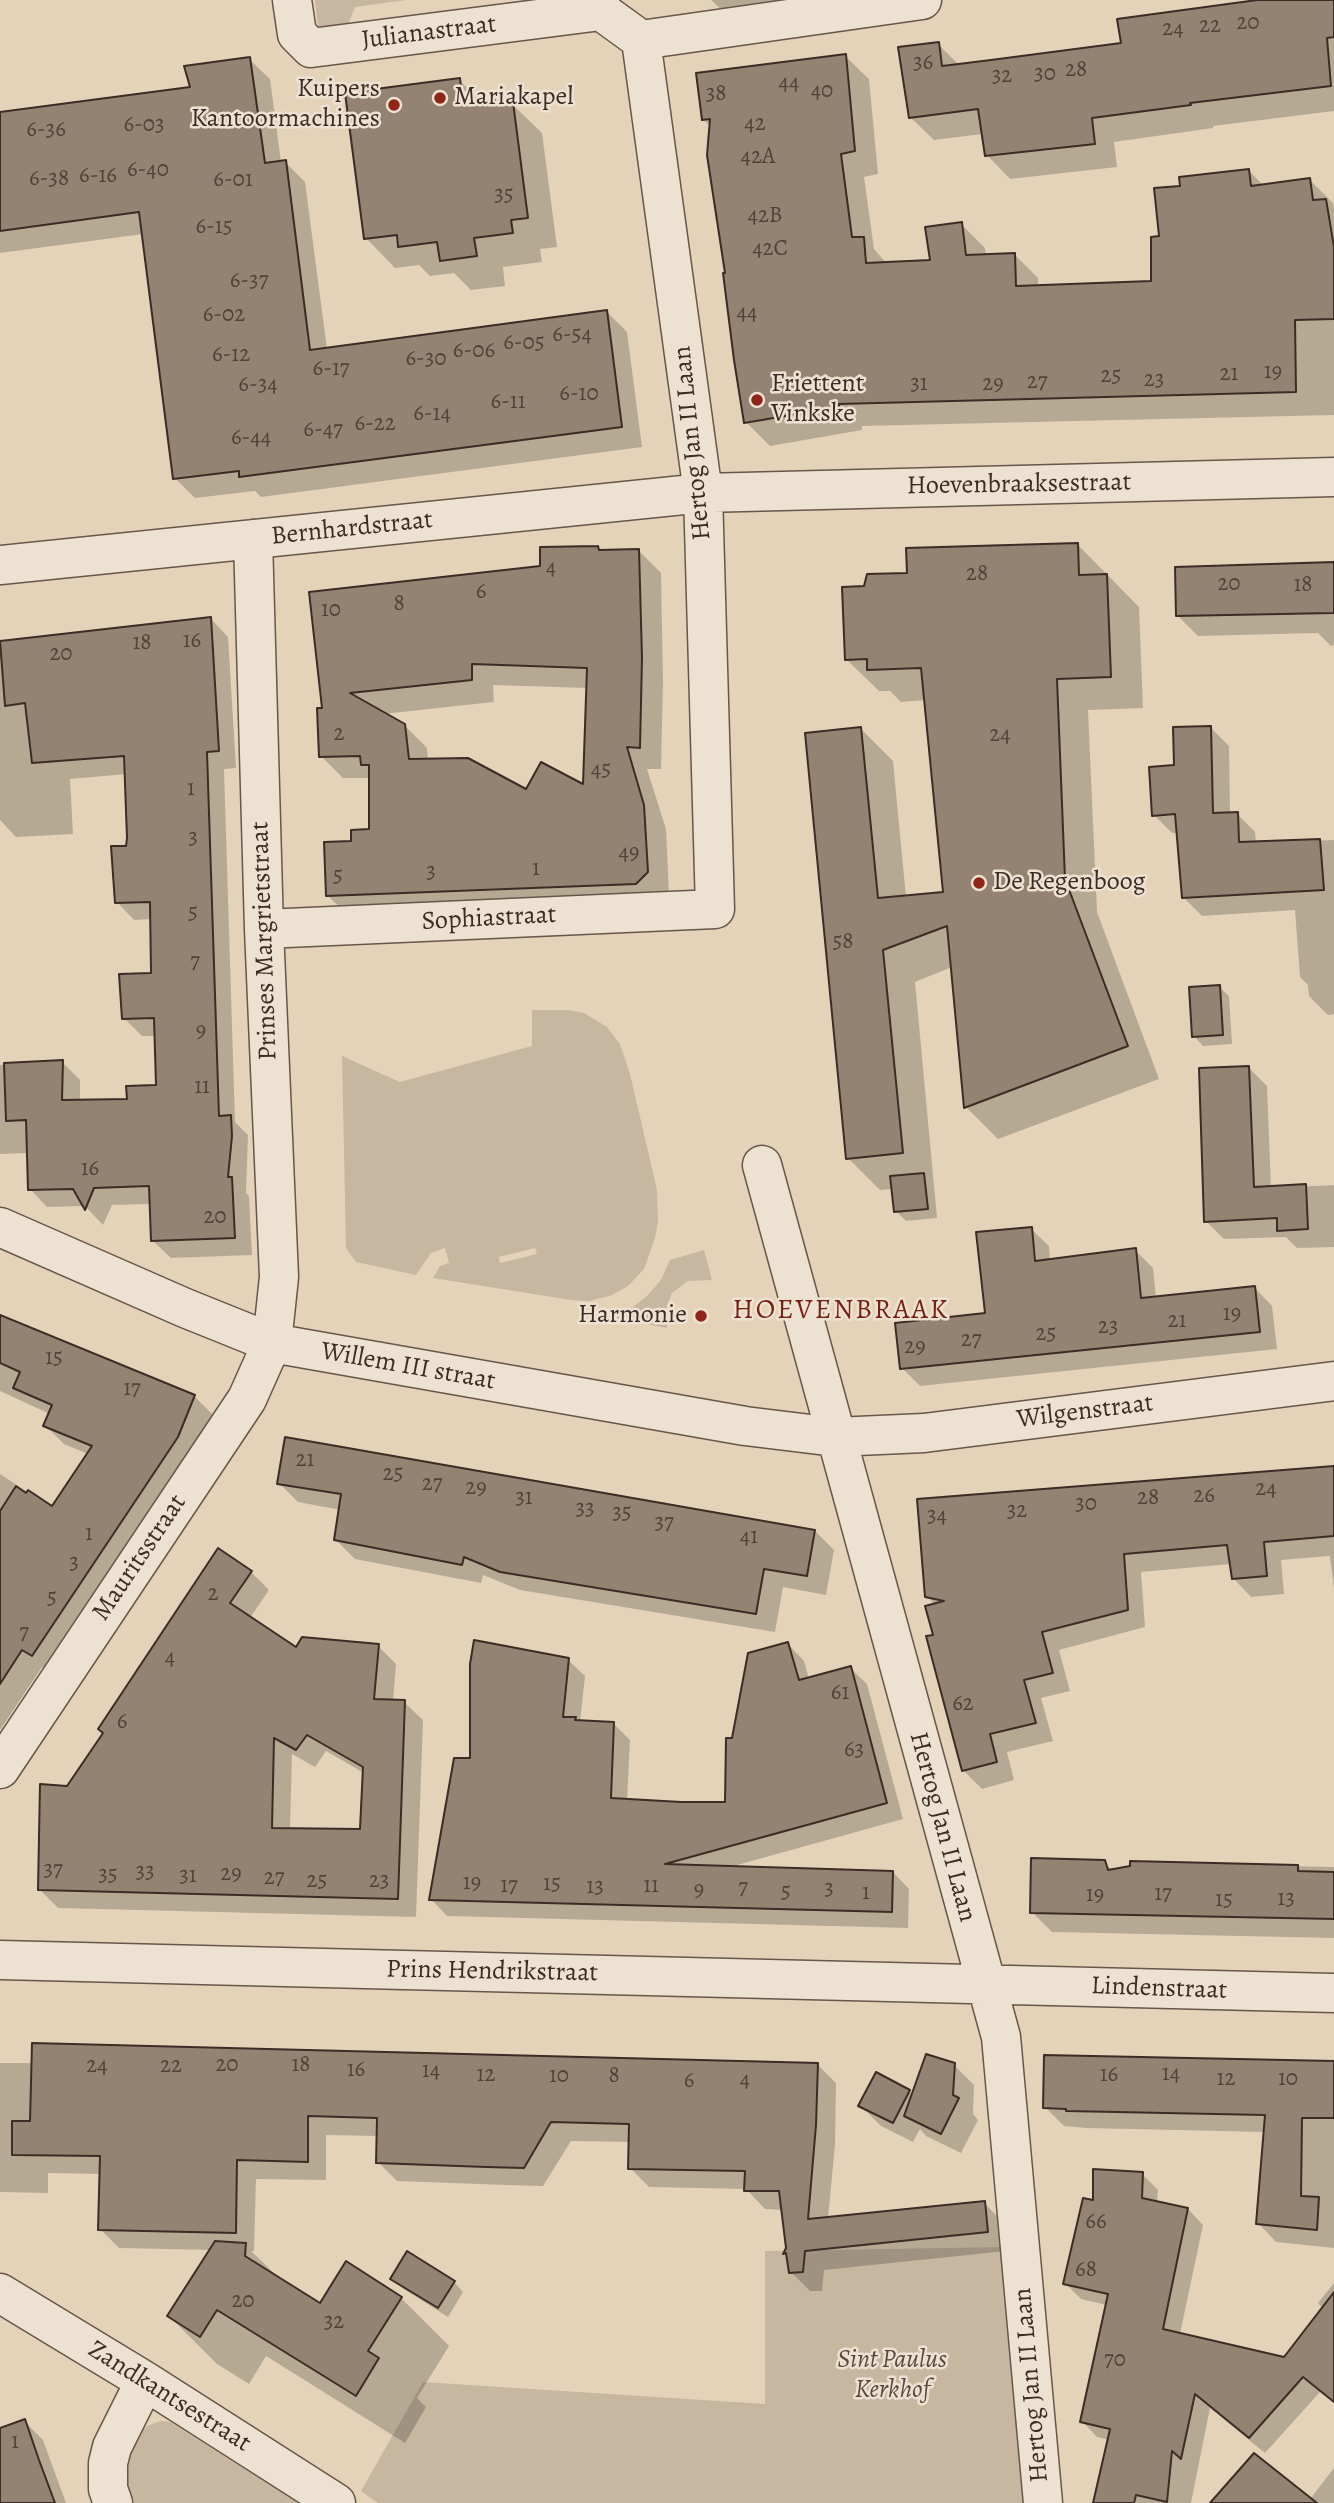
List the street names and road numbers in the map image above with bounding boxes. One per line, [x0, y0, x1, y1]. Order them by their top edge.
street label: Julianastraat [360, 9, 498, 57]
street label: Hertog Jan II Laan [667, 344, 719, 542]
street label: Hoevenbraaksestraat [907, 467, 1131, 503]
street label: Bernhardstraat [270, 505, 434, 553]
street label: Prinses Margrietstraat [245, 821, 285, 1061]
street label: Sophiastraat [421, 900, 557, 938]
street label: Willem III straat [318, 1336, 498, 1398]
street label: Wilgenstraat [1015, 1388, 1155, 1436]
street label: Mauritsstraat [86, 1489, 194, 1627]
street label: Hertog Jan II Laan [902, 1729, 982, 1925]
street label: Prins Hendrikstraat [386, 1955, 598, 1989]
street label: Lindenstraat [1090, 1971, 1228, 2007]
street label: Hertog Jan II Laan [1008, 2286, 1056, 2484]
street label: Zandkantsestraat [82, 2334, 256, 2460]

